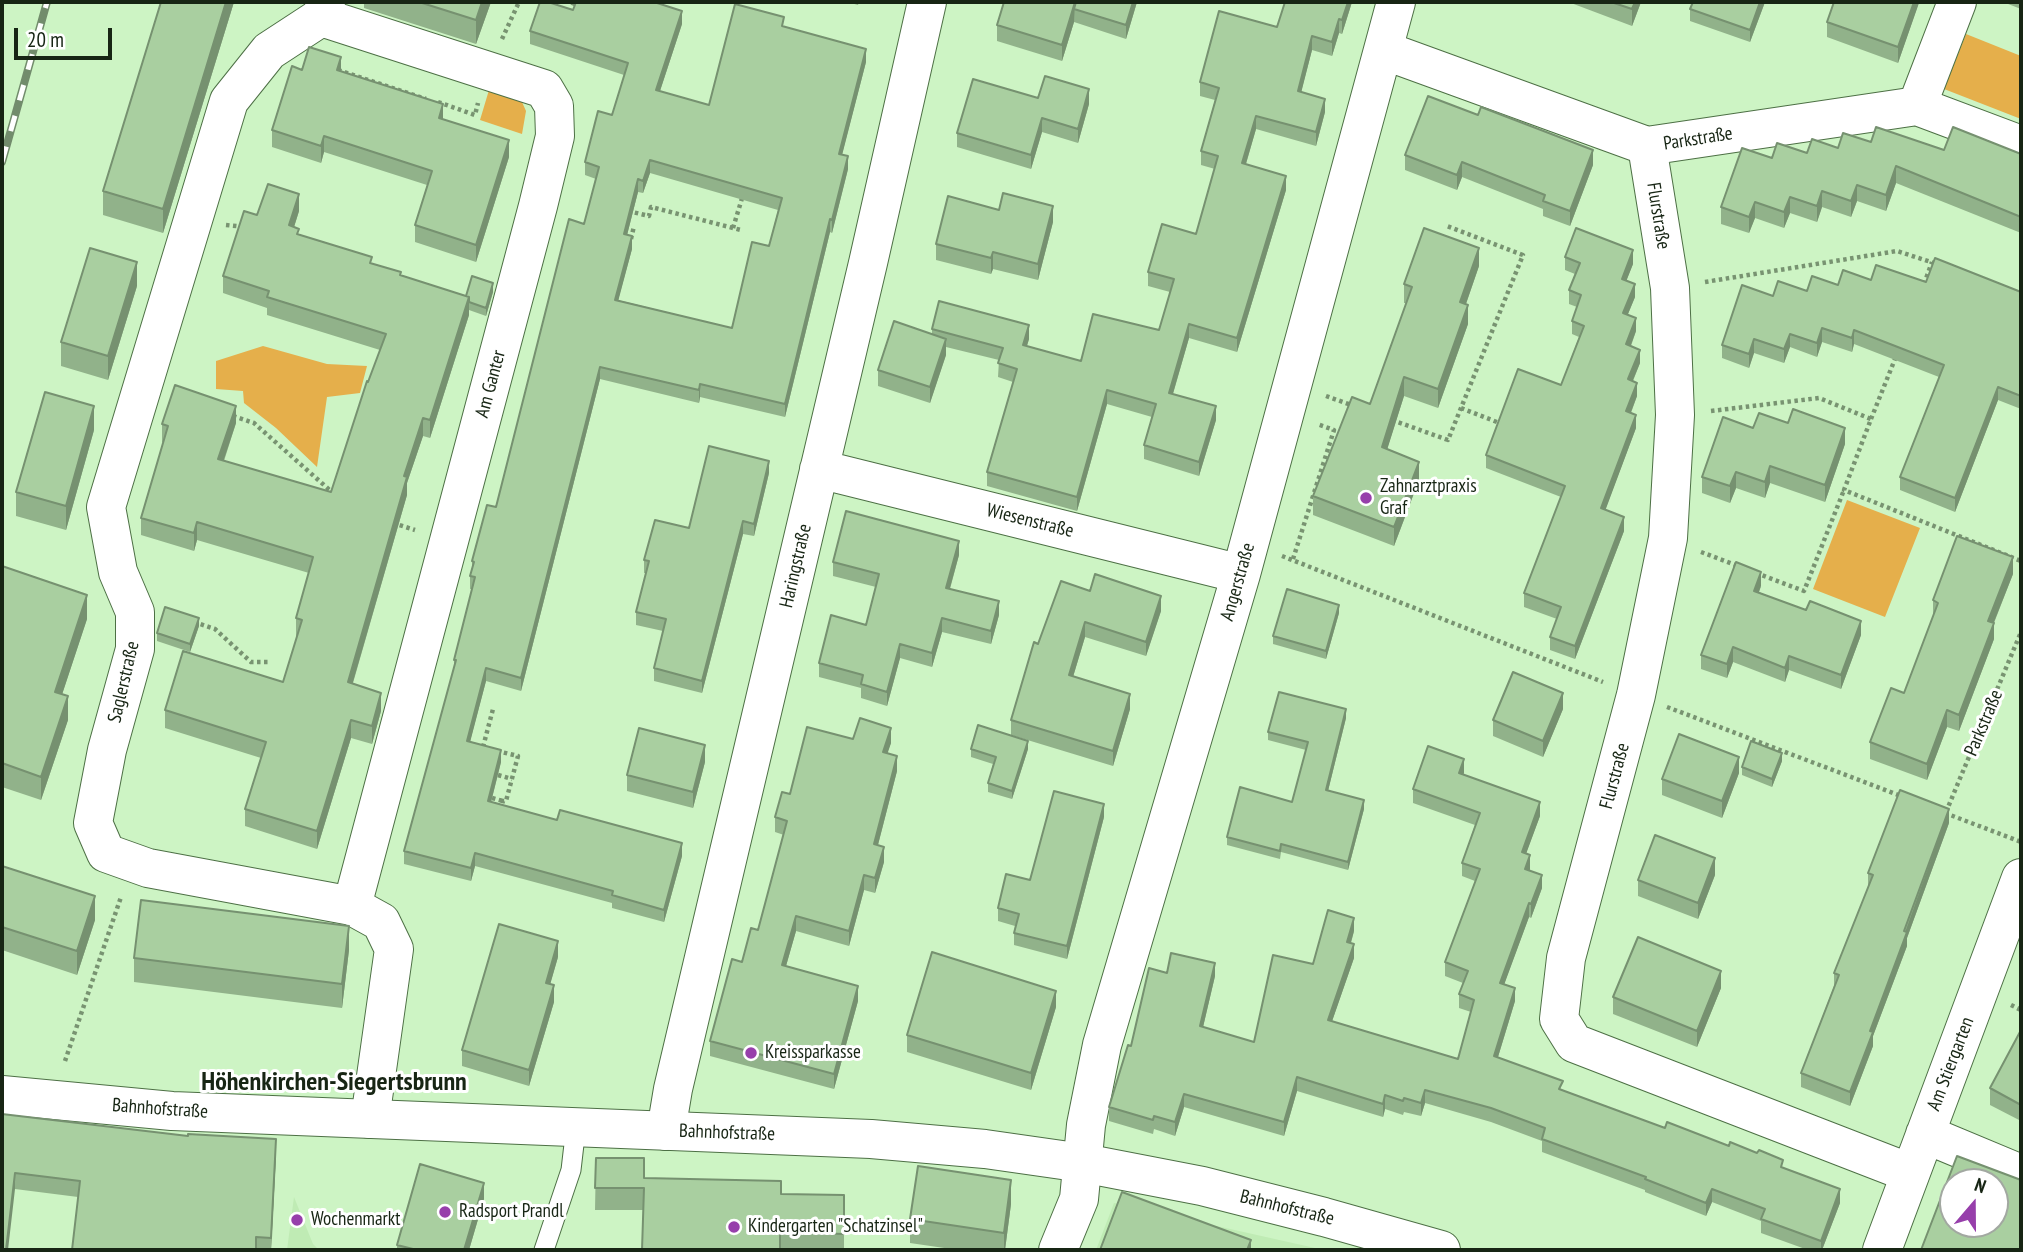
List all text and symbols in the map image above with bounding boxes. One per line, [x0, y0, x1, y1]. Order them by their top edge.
scale bar [18, 14, 116, 58]
text: 20 m [27, 26, 64, 53]
street label: Parkstraße [1662, 122, 1734, 156]
street label: Flurstraße [1641, 181, 1675, 251]
street label: Am Ganter [471, 348, 511, 420]
place label: Zahnarztpraxis Graf [1380, 476, 1477, 520]
marker: Zahnarztpraxis Graf [1358, 490, 1374, 506]
street label: Wiesenstraße [984, 499, 1076, 543]
street label: Haringstraße [775, 522, 817, 610]
street label: Angerstraße [1216, 540, 1260, 624]
street label: Saglerstraße [104, 639, 144, 725]
street label: Parkstraße [1960, 686, 2008, 760]
street label: Flurstraße [1595, 741, 1635, 811]
street label: Am Stiergarten [1923, 1014, 1979, 1114]
place label: Kreissparkasse [765, 1042, 861, 1064]
marker: Kreissparkasse [743, 1045, 759, 1061]
district label: Höhenkirchen-Siegertsbrunn [201, 1067, 467, 1099]
street label: Bahnhofstraße [111, 1094, 209, 1124]
street label: Bahnhofstraße [679, 1120, 775, 1146]
north arrow [1939, 1168, 2009, 1238]
text: N [1972, 1172, 1989, 1198]
street label: Bahnhofstraße [1238, 1185, 1336, 1231]
place label: Radsport Prandl [459, 1201, 564, 1223]
marker: Radsport Prandl [437, 1204, 453, 1220]
place label: Wochenmarkt [311, 1209, 400, 1231]
marker: Wochenmarkt [289, 1212, 305, 1228]
place label: Kindergarten "Schatzinsel" [748, 1216, 923, 1238]
marker: Kindergarten "Schatzinsel" [726, 1219, 742, 1235]

